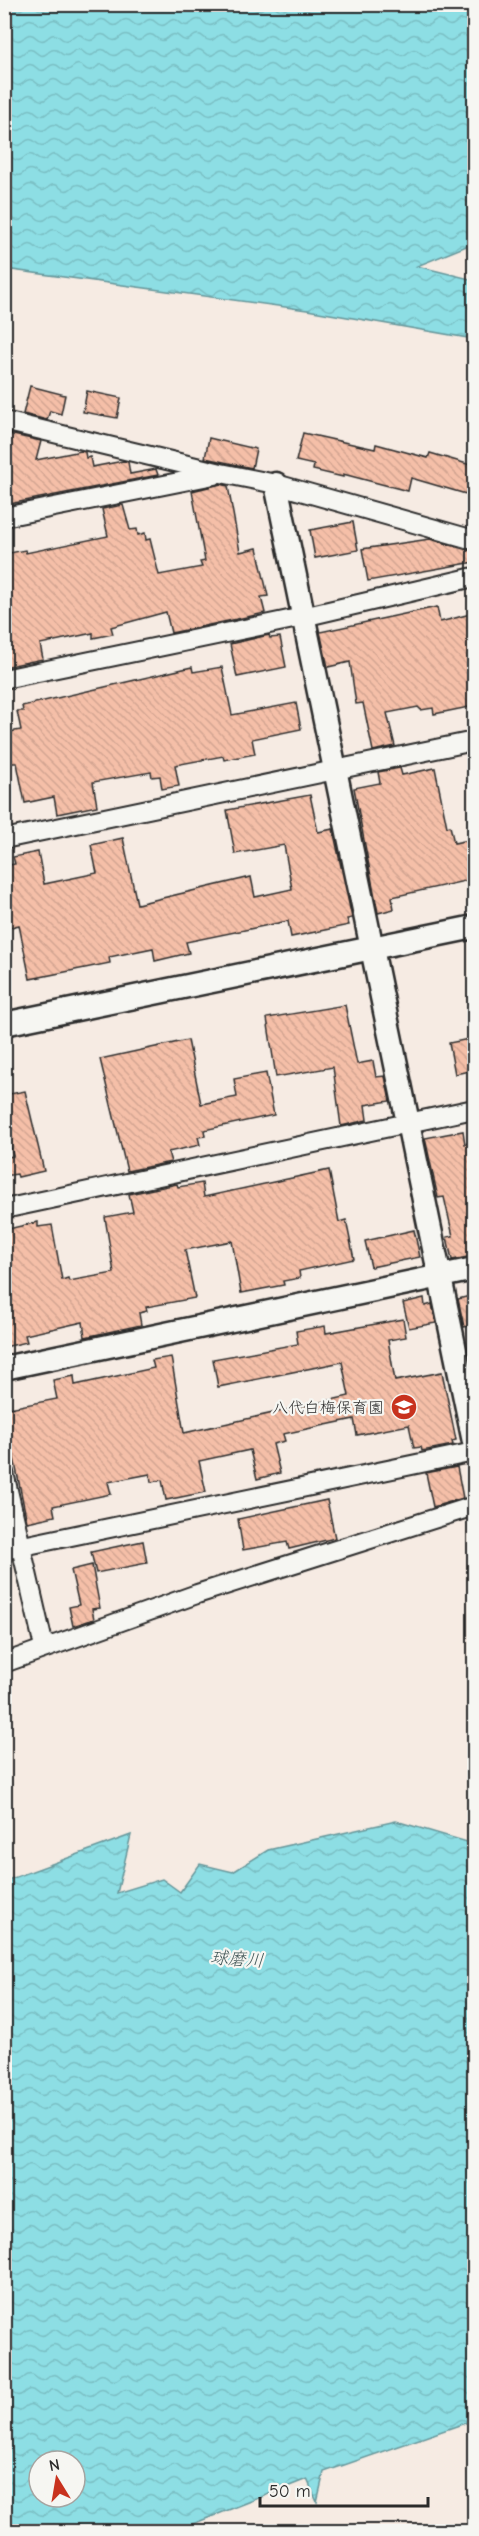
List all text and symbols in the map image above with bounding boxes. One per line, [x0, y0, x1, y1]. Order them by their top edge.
school or university icon: 八代白梅保育園 [389, 1392, 419, 1422]
place label: 八代白梅保育園 [272, 1399, 384, 1417]
water label: 球磨川 [209, 1947, 265, 1972]
north arrow [27, 2449, 87, 2509]
text: N [47, 2455, 61, 2475]
scale bar [260, 2470, 428, 2508]
text: 50 m [269, 2481, 311, 2502]

